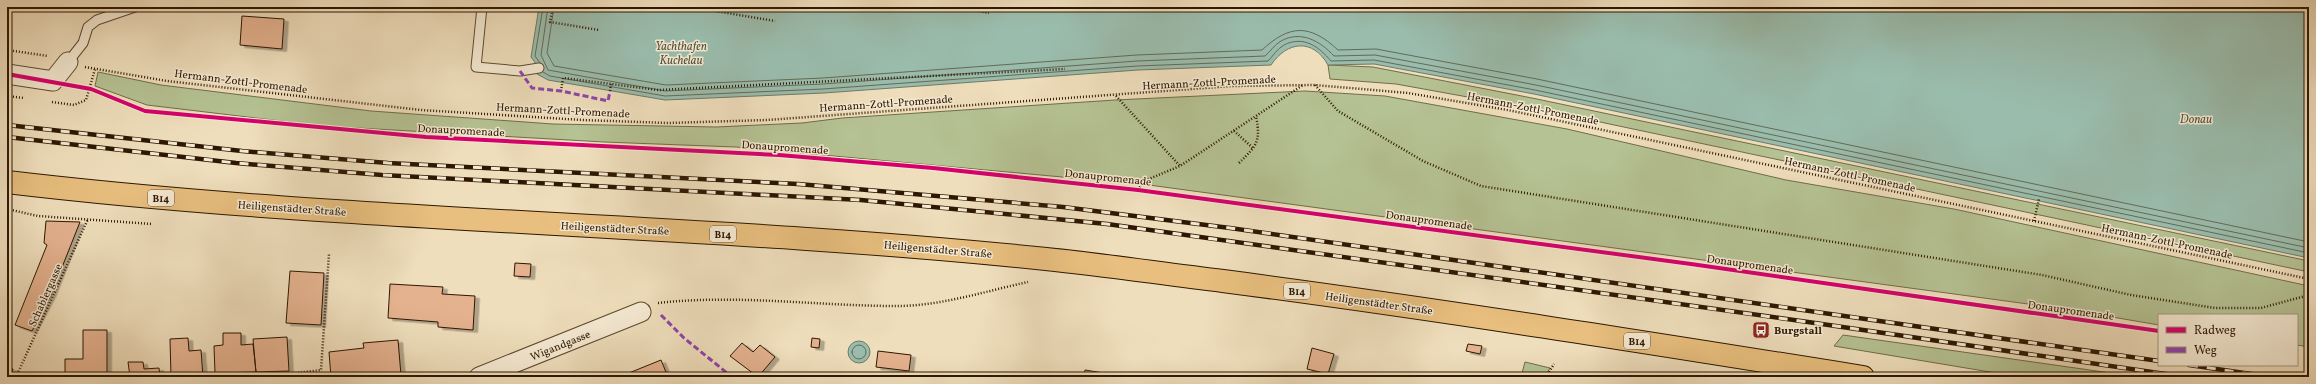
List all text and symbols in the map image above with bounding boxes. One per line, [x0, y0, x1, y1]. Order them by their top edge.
water label: Yachthafen Kuchelau [655, 39, 707, 69]
street label: Hermann-Zottl-Promenade [173, 67, 308, 98]
street label: Hermann-Zottl-Promenade [1142, 73, 1276, 94]
street label: Hermann-Zottl-Promenade [1466, 89, 1600, 130]
street label: Hermann-Zottl-Promenade [819, 92, 953, 117]
street label: Hermann-Zottl-Promenade [496, 101, 630, 122]
water label: Donau [2180, 112, 2212, 128]
street label: Donaupromenade [417, 122, 505, 141]
street label: Donaupromenade [741, 138, 829, 159]
street label: Hermann-Zottl-Promenade [1783, 154, 1917, 197]
street label: Donaupromenade [1064, 166, 1152, 191]
road number: B14 [148, 190, 174, 206]
street label: Heiligenstädter Straße [237, 198, 347, 221]
street label: Donaupromenade [1385, 208, 1473, 235]
street label: Heiligenstädter Straße [560, 219, 670, 240]
street label: Hermann-Zottl-Promenade [2100, 221, 2234, 264]
road number: B14 [710, 226, 736, 242]
street label: Heiligenstädter Straße [883, 238, 993, 263]
street label: Donaupromenade [1706, 252, 1794, 279]
street label: Schablergasse [26, 262, 67, 329]
road number: B14 [1284, 283, 1310, 299]
street label: Heiligenstädter Straße [1324, 289, 1434, 319]
street label: Donaupromenade [2027, 298, 2115, 325]
legend [2158, 314, 2298, 366]
bus stop icon: Burgstall [1751, 320, 1771, 340]
text: Radweg [2194, 323, 2236, 339]
place label: Burgstall [1774, 324, 1822, 339]
street label: Wigandgasse [528, 328, 593, 365]
road number: B14 [1624, 333, 1650, 349]
text: Weg [2194, 343, 2217, 359]

